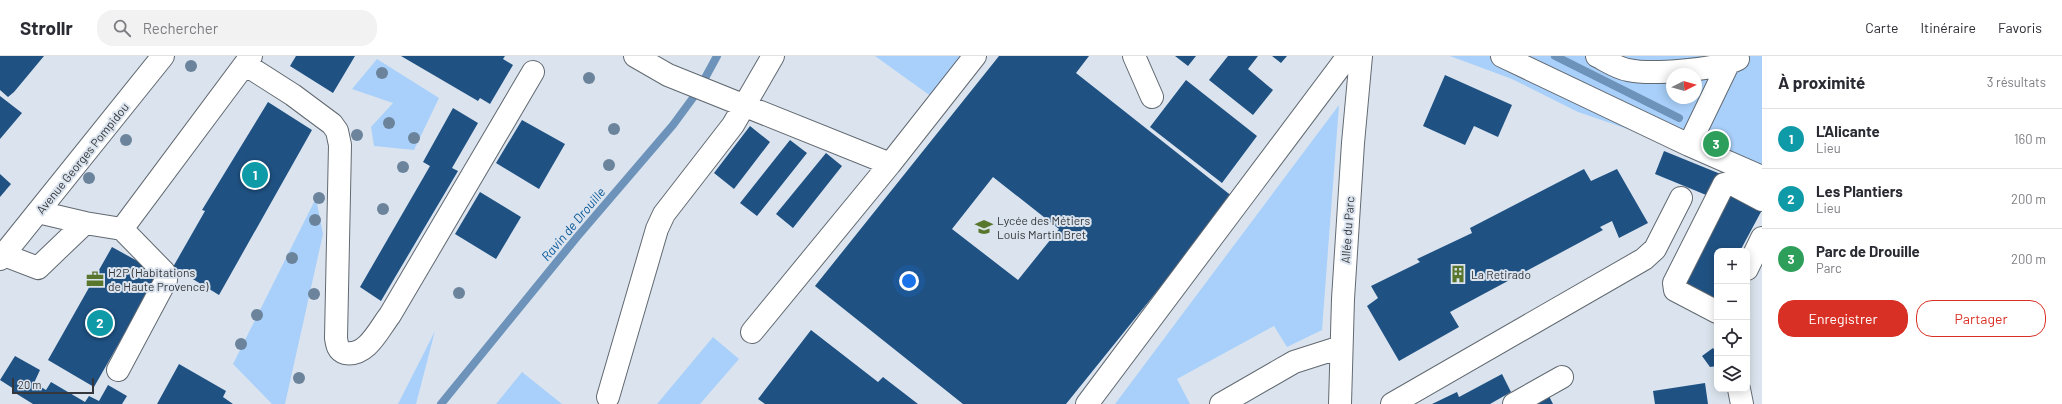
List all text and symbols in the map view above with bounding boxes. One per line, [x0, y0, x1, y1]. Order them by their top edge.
search box [97, 10, 377, 46]
text: Strollr [20, 16, 73, 39]
icon: search [111, 17, 133, 39]
text: Rechercher [143, 19, 218, 37]
text: Carte [1865, 19, 1898, 36]
text: Itinéraire [1920, 19, 1976, 36]
text: Favoris [1998, 19, 2042, 36]
north arrow [1666, 68, 1702, 104]
text: À proximité [1778, 72, 1865, 92]
text: 3 résultats [1987, 74, 2046, 90]
street label: Avenue Georges Pompidou [33, 100, 131, 216]
text: L'Alicante [1816, 122, 1880, 140]
pin: 3 [1703, 129, 1729, 159]
text: 1 [1789, 131, 1793, 147]
text: 160 m [2014, 131, 2046, 147]
text: Lieu [1816, 140, 1841, 156]
pin: 1 [242, 160, 268, 190]
text: Les Plantiers [1816, 182, 1903, 200]
water label: Ravin de Drouille [538, 184, 609, 264]
text: 2 [1787, 191, 1795, 207]
text: 200 m [2011, 191, 2046, 207]
street label: Allée du Parc [1338, 196, 1356, 264]
text: Lieu [1816, 200, 1841, 216]
place label: Lycée des Métiers Louis Martin Bret [997, 213, 1090, 241]
school or university icon: Lycée des Métiers Louis Martin Bret [974, 217, 994, 237]
text: Parc de Drouille [1816, 242, 1920, 260]
map controls [1714, 248, 1750, 392]
button: + [1714, 248, 1750, 284]
text: 3 [1787, 251, 1795, 267]
text: 200 m [2011, 251, 2046, 267]
text: Parc [1816, 260, 1842, 276]
building icon: La Retirado [1448, 264, 1468, 284]
place label: H2P (Habitations de Haute Provence) [108, 265, 209, 293]
place label: La Retirado [1471, 267, 1531, 281]
office icon: H2P (Habitations de Haute Provence) [85, 269, 105, 289]
your location [899, 271, 919, 291]
button: − [1714, 284, 1750, 320]
button: Enregistrer [1778, 300, 1908, 337]
button: Partager [1916, 300, 2046, 337]
pin: 2 [87, 308, 113, 338]
button: locate [1714, 320, 1750, 356]
button: layers [1714, 356, 1750, 392]
scale bar [12, 376, 94, 395]
text: 20 m [18, 378, 41, 391]

